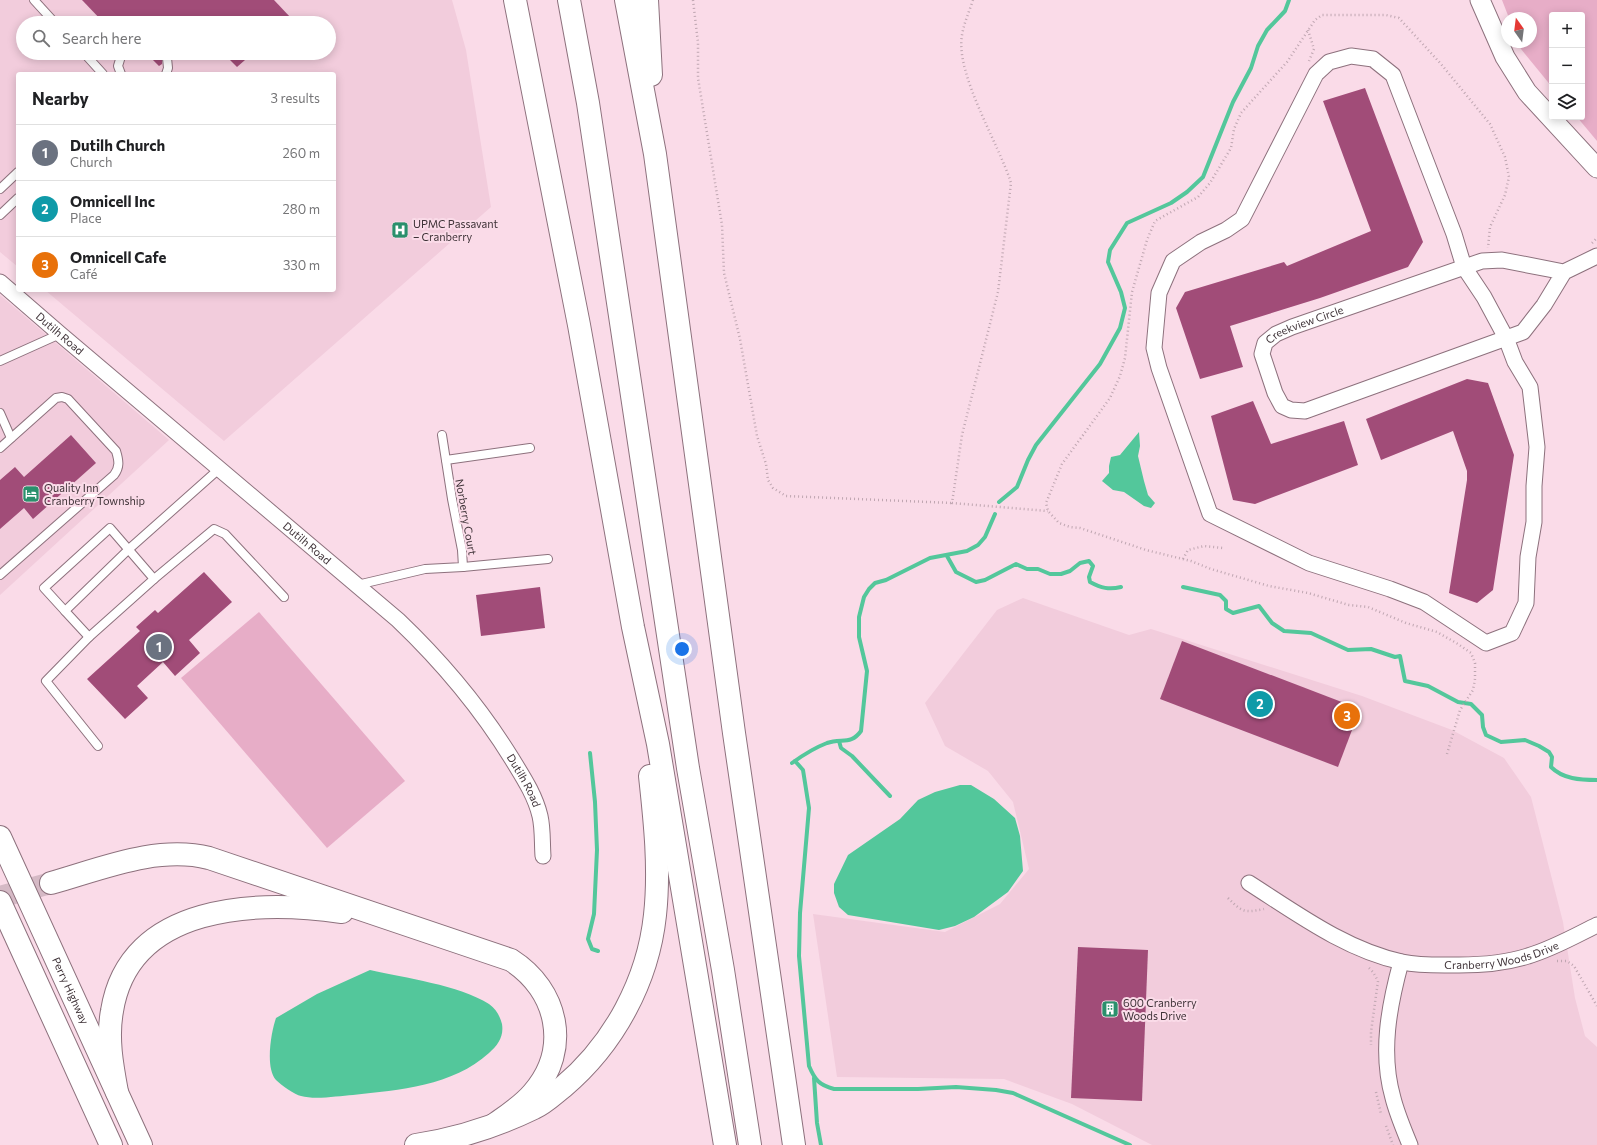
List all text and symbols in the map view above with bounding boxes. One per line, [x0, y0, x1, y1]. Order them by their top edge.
north arrow [1501, 12, 1537, 48]
map controls [1549, 12, 1585, 120]
button: + [1549, 12, 1585, 48]
search box [16, 16, 336, 60]
icon: search [30, 27, 52, 49]
text: Search here [62, 29, 141, 47]
button: − [1549, 48, 1585, 84]
button: layers [1549, 84, 1585, 120]
text: Nearby [32, 88, 89, 109]
text: 3 results [271, 90, 320, 106]
text: Dutilh Church [70, 136, 165, 154]
text: 1 [42, 145, 48, 161]
text: 260 m [283, 145, 320, 161]
text: Church [70, 154, 112, 170]
text: Omnicell Inc [70, 192, 155, 210]
text: 2 [41, 201, 49, 217]
text: 280 m [283, 201, 320, 217]
text: Place [70, 210, 102, 226]
place label: UPMC Passavant – Cranberry [413, 217, 499, 243]
hospital icon: UPMC Passavant – Cranberry [390, 220, 410, 240]
text: Omnicell Cafe [70, 248, 166, 266]
text: 3 [41, 257, 49, 273]
text: 330 m [283, 257, 320, 273]
text: Café [70, 266, 97, 282]
street label: Creekview Circle [1263, 303, 1345, 346]
street label: Dutilh Road [34, 309, 87, 357]
street label: Norberry Court [453, 478, 480, 557]
place label: Quality Inn Cranberry Township [44, 481, 145, 507]
hotel icon: Quality Inn Cranberry Township [21, 484, 41, 504]
street label: Dutilh Road [281, 519, 334, 567]
pin: 1 [146, 632, 172, 662]
your location [672, 639, 692, 659]
pin: 2 [1247, 689, 1273, 719]
pin: 3 [1334, 701, 1360, 731]
street label: Dutilh Road [504, 751, 544, 809]
street label: Cranberry Woods Drive [1444, 938, 1561, 971]
street label: Perry Highway [50, 955, 92, 1026]
place label: 600 Cranberry Woods Drive [1123, 996, 1197, 1022]
building icon: 600 Cranberry Woods Drive [1100, 999, 1120, 1019]

